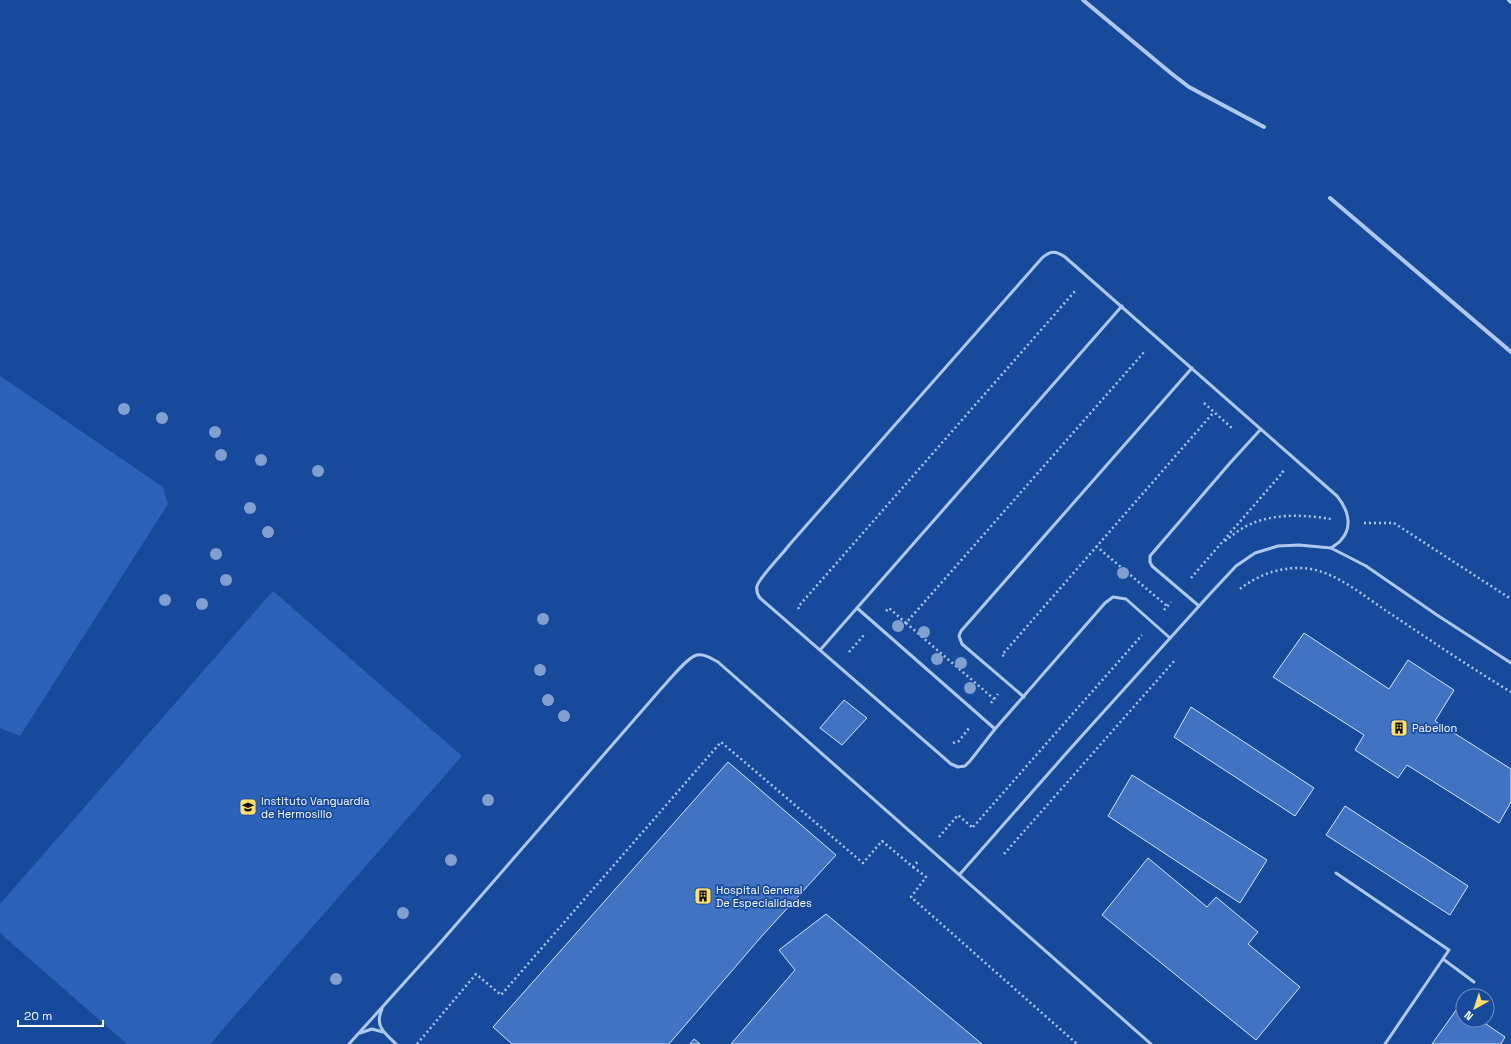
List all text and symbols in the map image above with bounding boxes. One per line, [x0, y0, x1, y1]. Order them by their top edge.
building icon: Pabellon [1389, 718, 1409, 738]
place label: Pabellon [1412, 721, 1457, 735]
place label: Instituto Vanguardia de Hermosillo [261, 794, 370, 821]
school or university icon: Instituto Vanguardia de Hermosillo [238, 797, 258, 817]
place label: Hospital General De Especialidades [716, 883, 812, 910]
building icon: Hospital General De Especialidades [693, 886, 713, 906]
north arrow [1455, 988, 1495, 1028]
scale bar [18, 1002, 103, 1028]
text: 20 m [24, 1008, 52, 1024]
text: N [1461, 1008, 1476, 1024]

